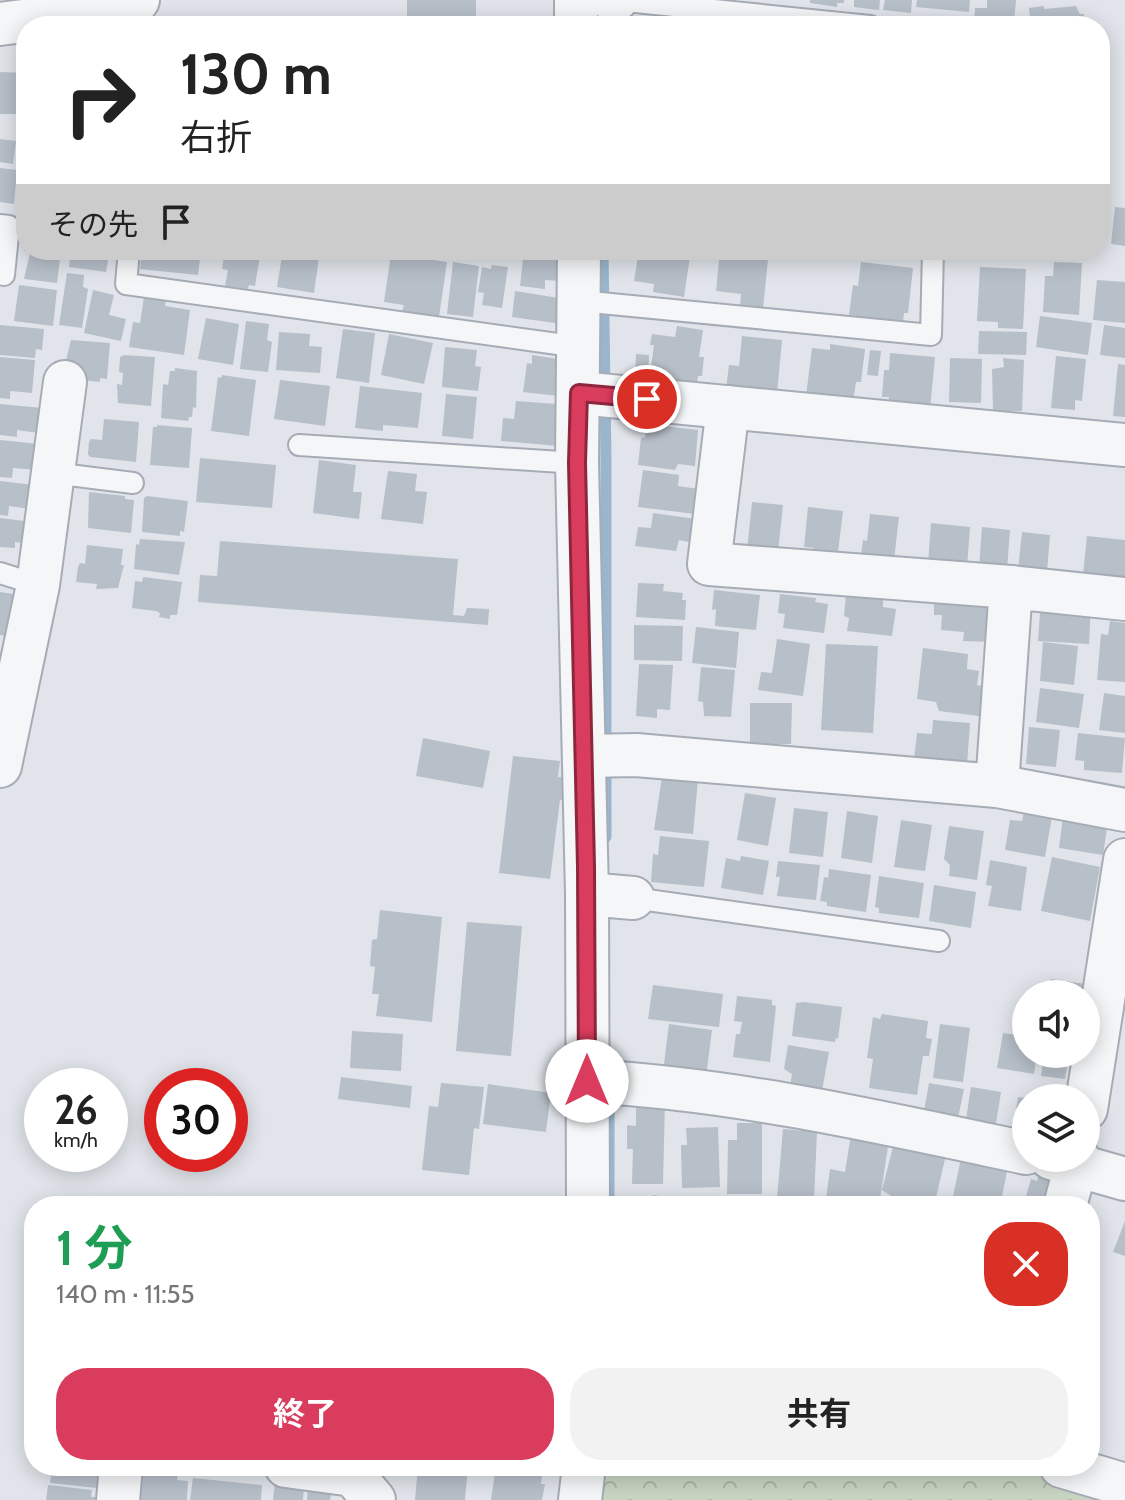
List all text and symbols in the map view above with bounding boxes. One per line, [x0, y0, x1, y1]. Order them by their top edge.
text: 130 m [180, 40, 332, 108]
icon: right [48, 48, 152, 152]
text: 右折 [180, 115, 252, 159]
icon: arrive [154, 200, 198, 244]
text: その先 [48, 206, 138, 243]
pin [613, 365, 681, 433]
icon: arrive [625, 377, 669, 421]
map controls [1012, 980, 1100, 1172]
button: sound [1012, 980, 1100, 1068]
position arrow [545, 1039, 629, 1123]
speed limit sign: 30 [144, 1068, 248, 1172]
button: layers [1012, 1084, 1100, 1172]
text: 26 [54, 1085, 98, 1134]
text: km/h [54, 1128, 98, 1152]
text: 1 分 [56, 1219, 133, 1277]
button: close [984, 1222, 1068, 1306]
text: 140 m · 11:55 [56, 1278, 195, 1310]
button: 終了 [56, 1368, 554, 1460]
button: 共有 [570, 1368, 1068, 1460]

